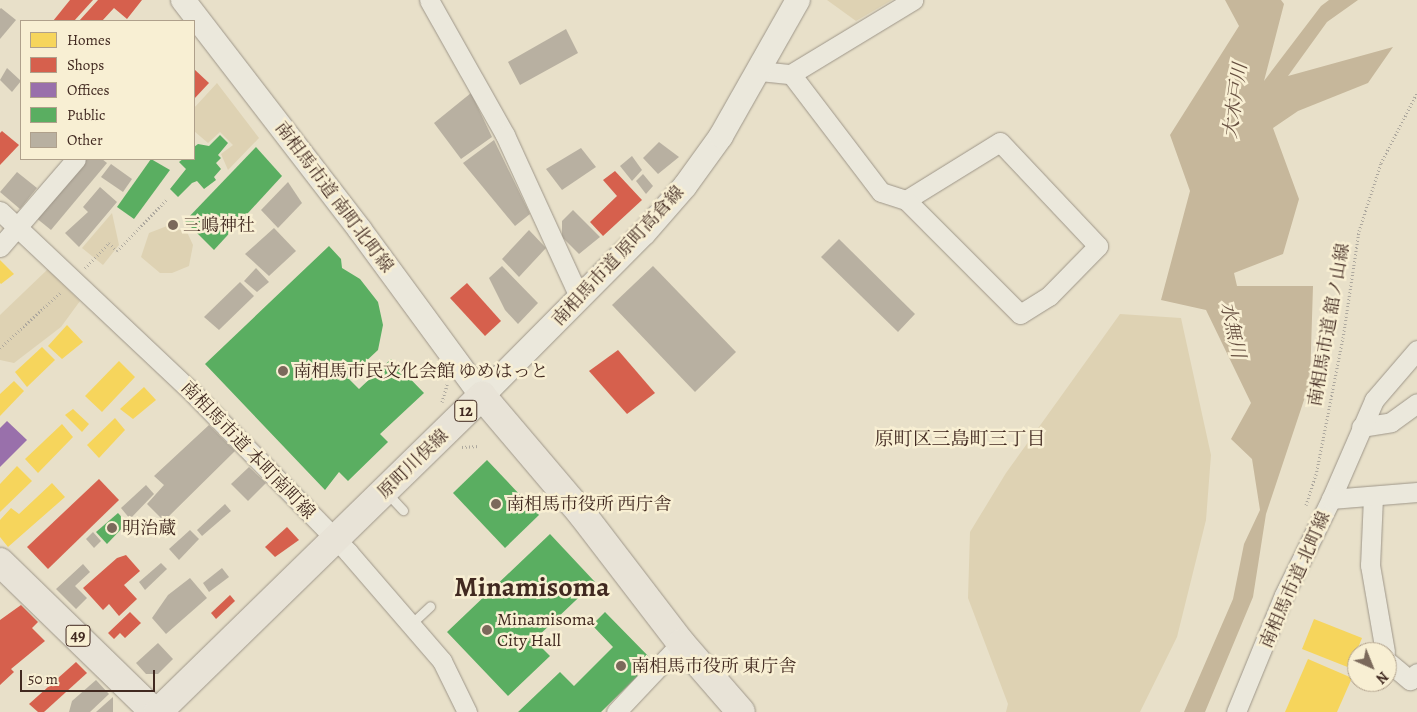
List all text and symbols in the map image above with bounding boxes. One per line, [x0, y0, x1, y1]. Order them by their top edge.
legend [20, 20, 195, 160]
text: Homes [67, 30, 111, 50]
text: Shops [67, 55, 104, 75]
water label: 大木戸川 [1219, 62, 1253, 140]
text: Offices [67, 80, 110, 100]
text: Public [67, 105, 105, 125]
street label: 南相馬市道 南町北町線 [270, 117, 398, 277]
text: Other [67, 130, 103, 150]
street label: 南相馬市道 原町高倉線 [548, 182, 688, 330]
place label: 三嶋神社 [183, 214, 255, 236]
marker: 三嶋神社 [167, 219, 179, 231]
street label: 南相馬市道 舘ノ山線 [1304, 242, 1354, 408]
water label: 水無川 [1215, 300, 1249, 360]
place label: 南相馬市民文化会館 ゆめはっと [293, 360, 549, 382]
marker: 南相馬市民文化会館 ゆめはっと [277, 365, 289, 377]
street label: 南相馬市道 本町南町線 [176, 376, 320, 524]
road number: 12 [454, 398, 478, 424]
street label: 原町川俣線 [373, 425, 453, 503]
district label: 原町区三島町三丁目 [875, 429, 1045, 451]
place label: 南相馬市役所 西庁舎 [506, 493, 672, 515]
marker: 南相馬市役所 西庁舎 [490, 498, 502, 510]
street label: 南相馬市道 北町線 [1255, 508, 1335, 652]
place label: 明治蔵 [122, 517, 176, 539]
marker: 明治蔵 [106, 522, 118, 534]
district label: Minamisoma [454, 570, 610, 604]
place label: Minamisoma City Hall [497, 609, 595, 652]
road number: 49 [66, 622, 90, 650]
marker: Minamisoma City Hall [481, 624, 493, 636]
north arrow [1347, 642, 1397, 692]
place label: 南相馬市役所 東庁舎 [631, 655, 797, 677]
scale bar [22, 660, 158, 692]
marker: 南相馬市役所 東庁舎 [615, 660, 627, 672]
text: N [1372, 667, 1392, 688]
text: 50 m [28, 669, 58, 689]

